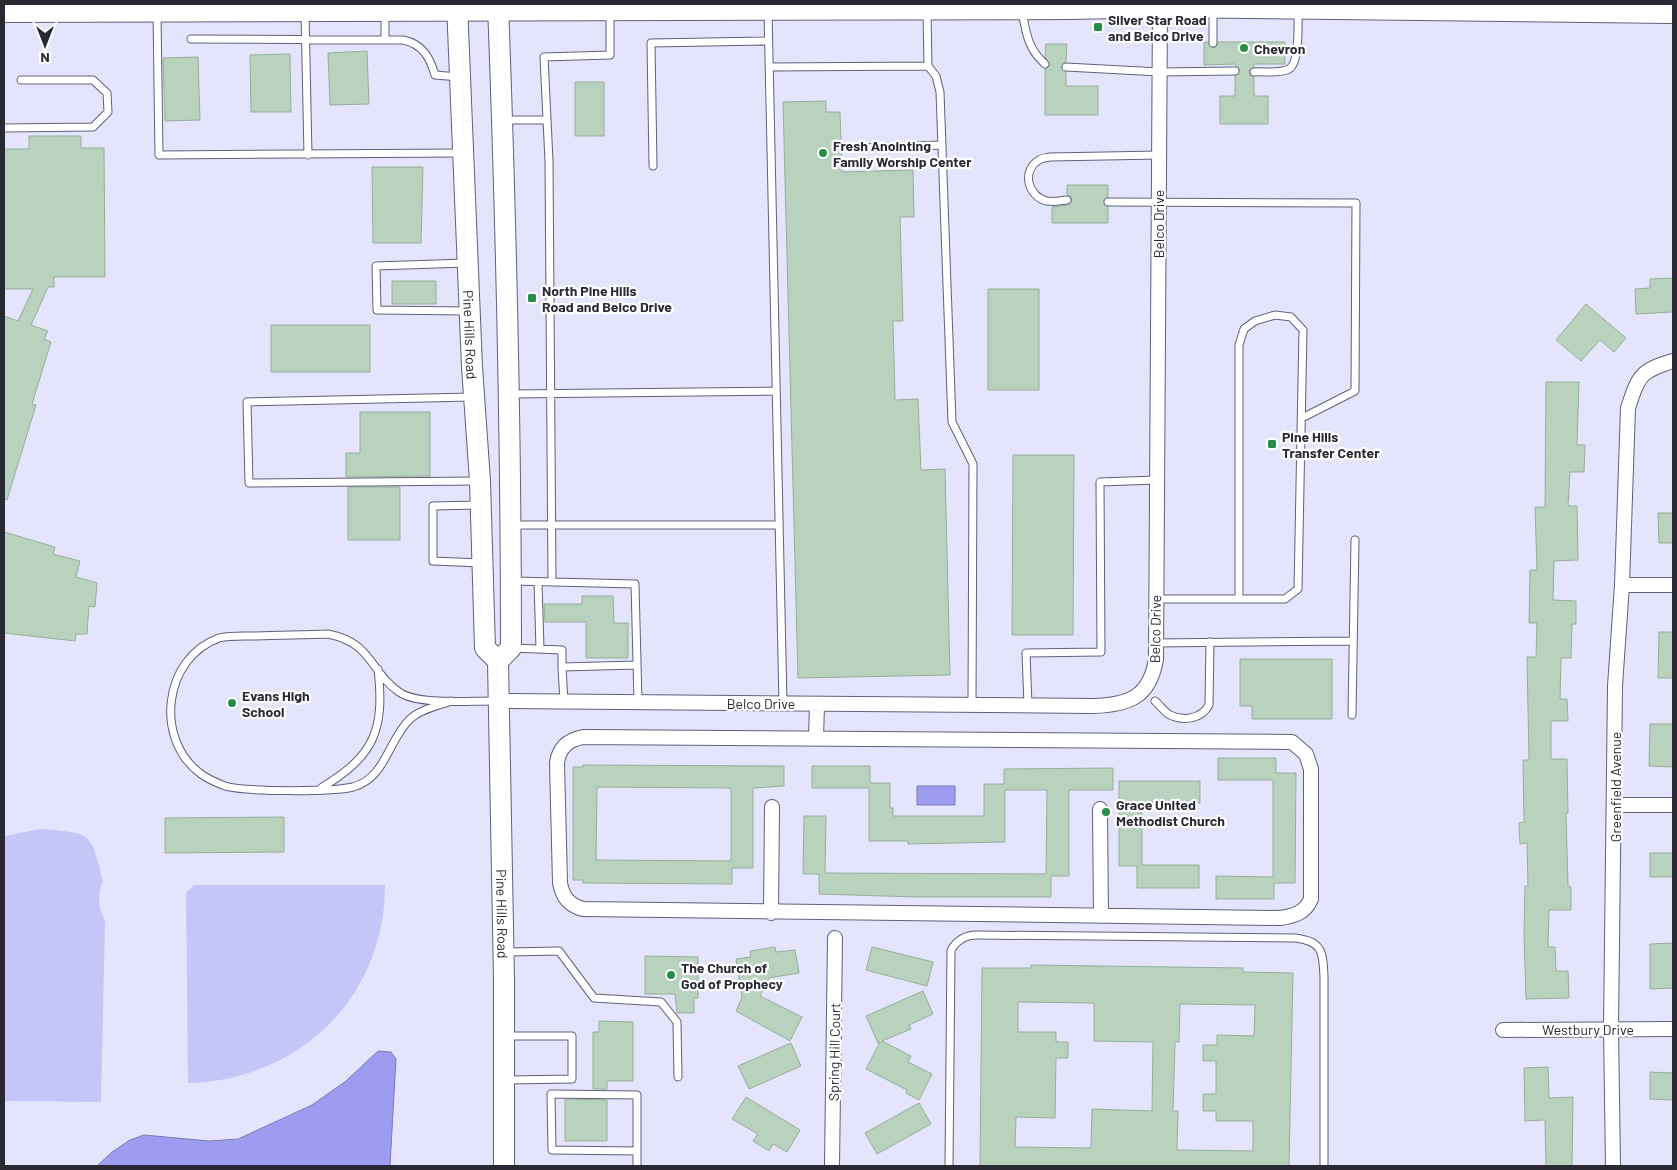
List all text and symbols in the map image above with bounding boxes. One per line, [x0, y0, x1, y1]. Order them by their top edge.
place label: Silver Star Road and Belco Drive [1108, 11, 1207, 44]
north arrow [20, 20, 70, 70]
marker: Silver Star Road and Belco Drive [1092, 21, 1104, 33]
place label: Chevron [1254, 40, 1305, 57]
marker: Chevron [1238, 42, 1250, 54]
text: N [40, 50, 50, 67]
place label: Fresh Anointing Family Worship Center [833, 137, 972, 170]
marker: Fresh Anointing Family Worship Center [817, 147, 829, 159]
street label: Belco Drive [1150, 190, 1167, 258]
place label: North Pine Hills Road and Belco Drive [542, 282, 672, 315]
street label: Pine Hills Road [460, 290, 481, 380]
marker: North Pine Hills Road and Belco Drive [526, 292, 538, 304]
place label: Pine Hills Transfer Center [1282, 428, 1380, 461]
marker: Pine Hills Transfer Center [1266, 438, 1278, 450]
street label: Belco Drive [1146, 595, 1164, 663]
place label: Evans High School [242, 687, 310, 720]
street label: Belco Drive [727, 695, 795, 712]
marker: Evans High School [226, 697, 238, 709]
street label: Greenfield Avenue [1607, 732, 1624, 842]
place label: Grace United Methodist Church [1116, 796, 1225, 829]
marker: Grace United Methodist Church [1100, 806, 1112, 818]
street label: Pine Hills Road [493, 869, 512, 959]
place label: The Church of God of Prophecy [681, 959, 783, 992]
marker: The Church of God of Prophecy [665, 969, 677, 981]
street label: Spring Hill Court [825, 1003, 843, 1101]
street label: Westbury Drive [1542, 1021, 1634, 1038]

